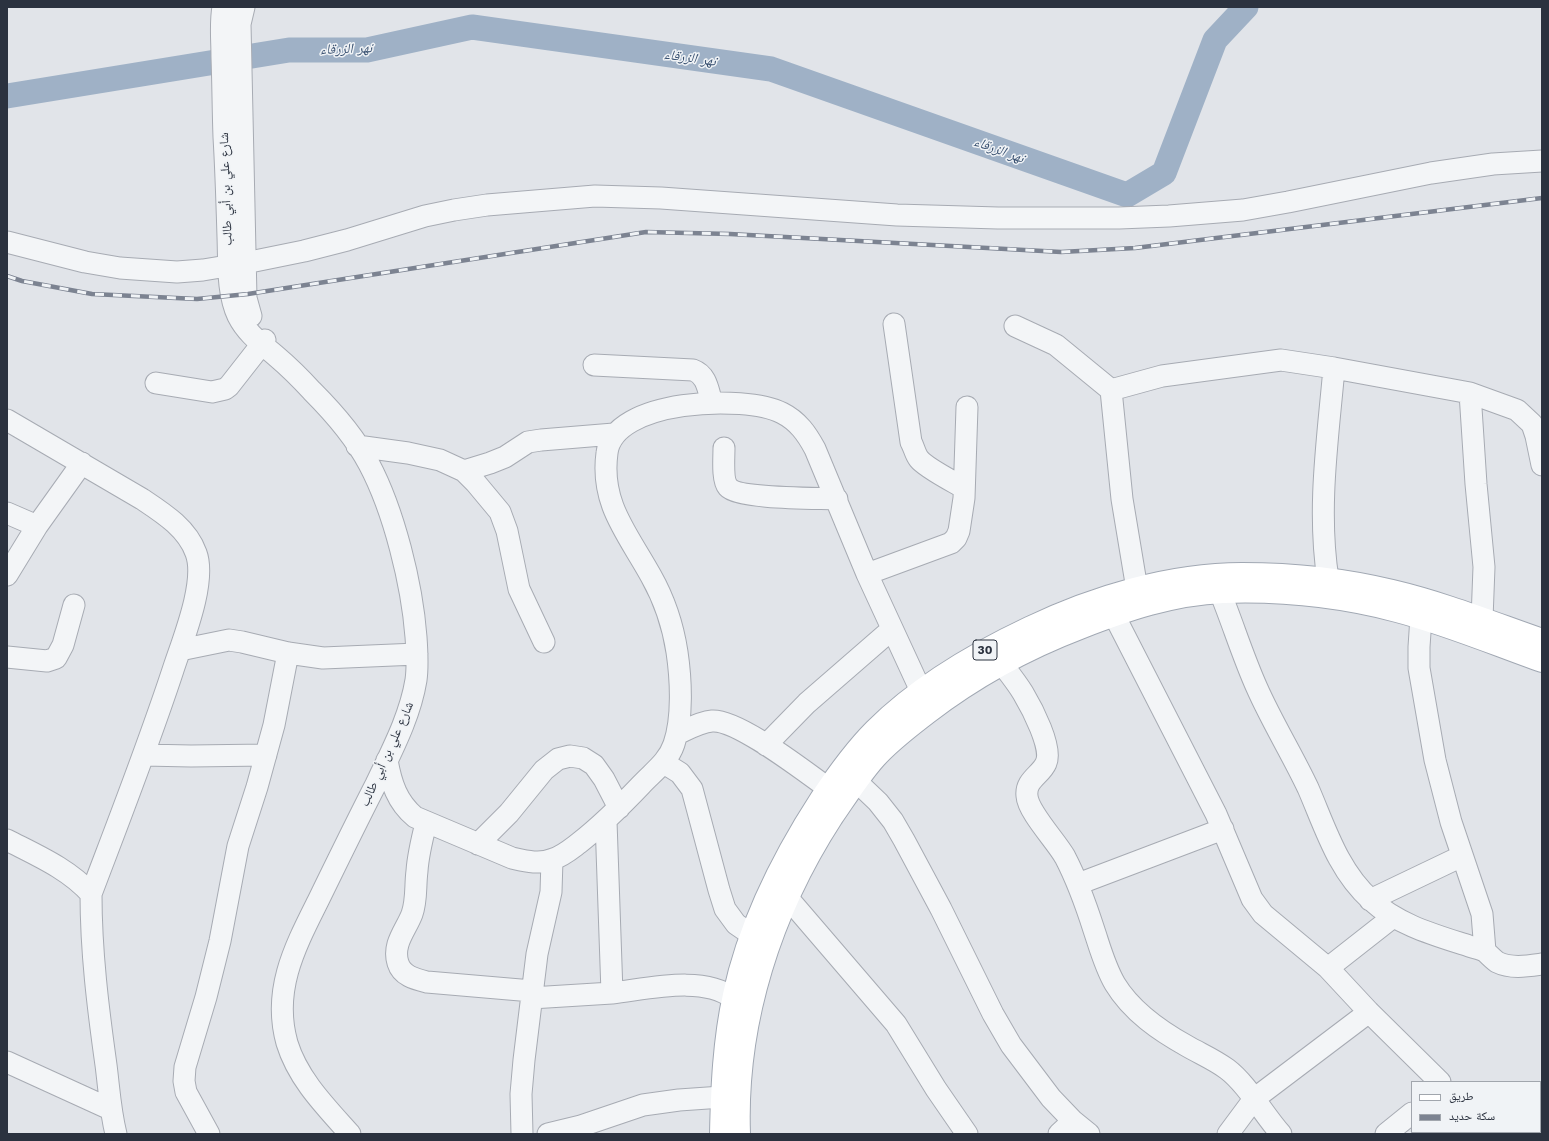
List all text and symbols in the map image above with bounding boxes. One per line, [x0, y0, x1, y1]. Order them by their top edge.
water label: نهر الزرقاء [320, 40, 372, 58]
water label: نهر الزرقاء [663, 46, 717, 70]
street label: شارع علي بن أبي طالب [216, 132, 236, 246]
water label: نهر الزرقاء [971, 133, 1027, 167]
road number: 30 [973, 640, 997, 660]
street label: شارع علي بن أبي طالب [357, 699, 417, 809]
legend [1411, 1081, 1541, 1133]
text: طريق [1449, 1089, 1474, 1103]
text: سكة حديد [1449, 1109, 1495, 1123]

